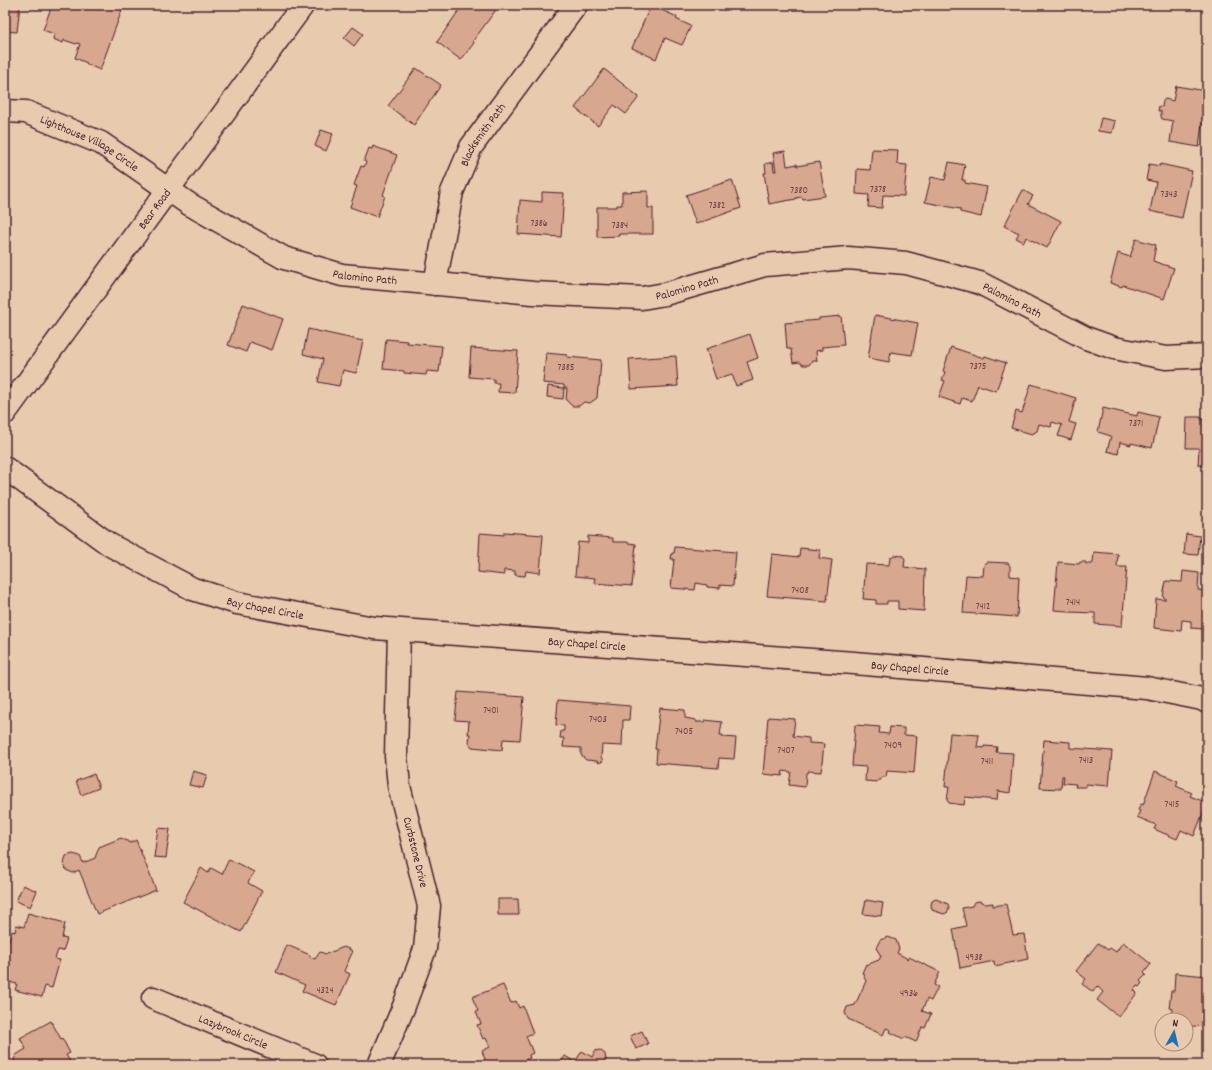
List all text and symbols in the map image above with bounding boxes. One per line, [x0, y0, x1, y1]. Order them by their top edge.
street label: Blacksmith Path [457, 100, 511, 169]
street label: Lighthouse Village Circle [37, 112, 142, 177]
house number: 7378 [870, 183, 886, 197]
house number: 7380 [790, 184, 808, 198]
street label: Bear Road [135, 186, 176, 233]
house number: 7343 [1161, 188, 1177, 202]
house number: 7382 [709, 199, 725, 213]
house number: 7386 [530, 217, 548, 231]
house number: 7384 [612, 219, 628, 233]
street label: Palomino Path [330, 266, 398, 290]
street label: Palomino Path [654, 272, 721, 305]
street label: Palomino Path [979, 279, 1044, 323]
house number: 7375 [970, 360, 987, 374]
house number: 7385 [558, 361, 575, 375]
house number: 7371 [1129, 417, 1143, 431]
house number: 7408 [791, 584, 809, 598]
street label: Bay Chapel Circle [224, 593, 305, 625]
house number: 7414 [1066, 596, 1080, 610]
house number: 7412 [976, 600, 990, 614]
street label: Bay Chapel Circle [547, 634, 626, 656]
street label: Bay Chapel Circle [870, 657, 949, 681]
house number: 7401 [483, 704, 499, 718]
house number: 7403 [589, 713, 607, 727]
house number: 7405 [675, 725, 693, 739]
house number: 7409 [884, 739, 902, 753]
house number: 7407 [777, 744, 795, 758]
house number: 7413 [1079, 754, 1093, 768]
house number: 7411 [981, 755, 993, 769]
house number: 7415 [1165, 798, 1180, 812]
street label: Curbstone Drive [398, 815, 432, 889]
house number: 4938 [965, 951, 983, 965]
house number: 4324 [316, 984, 334, 998]
house number: 4936 [900, 987, 918, 1001]
street label: Lazybrook Circle [196, 1011, 270, 1055]
north arrow [1154, 1012, 1194, 1052]
text: N [1171, 1016, 1179, 1032]

